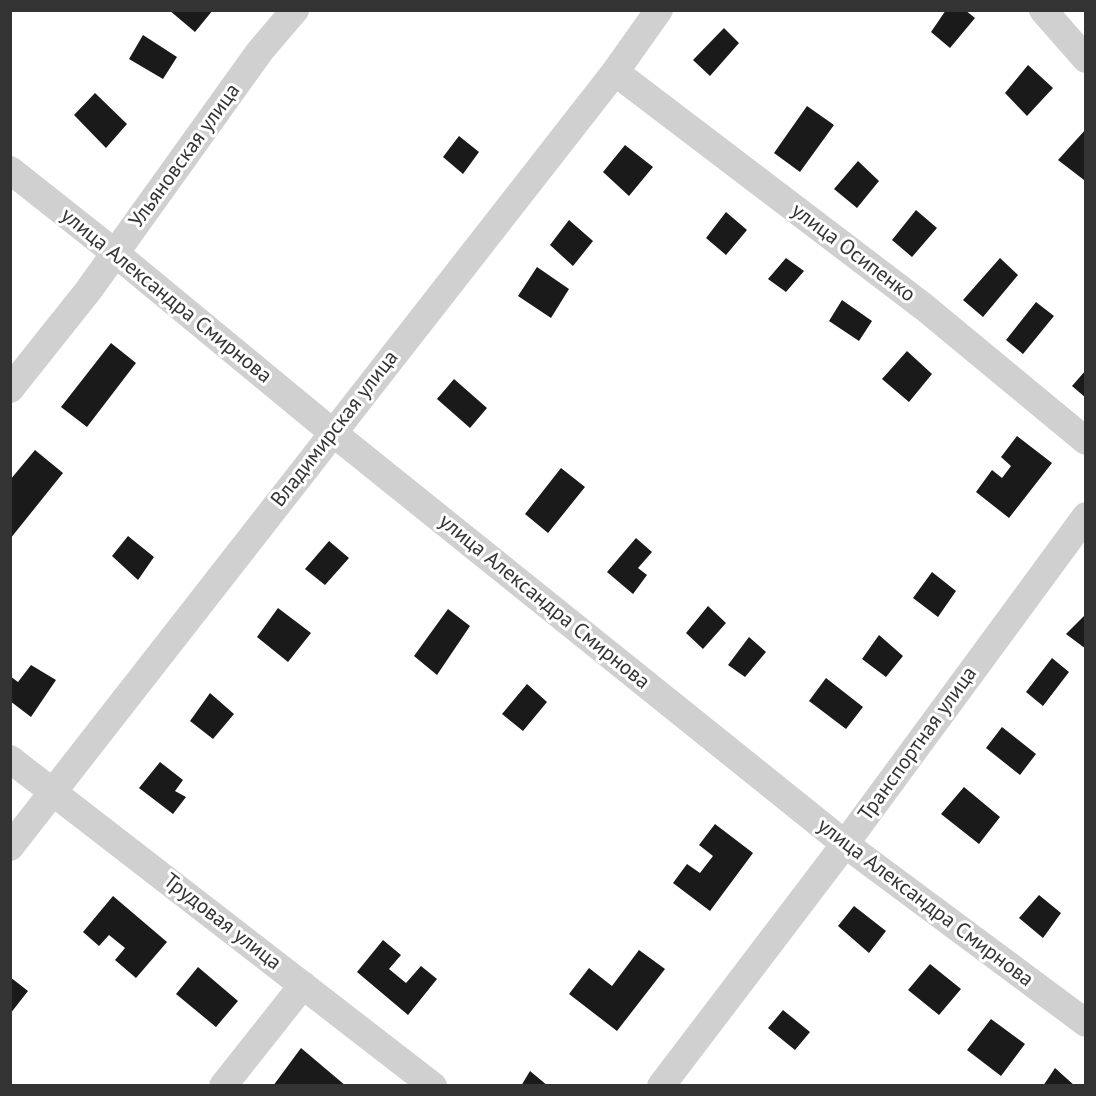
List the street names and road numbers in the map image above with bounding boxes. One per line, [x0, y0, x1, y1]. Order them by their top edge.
street label: Ульяновская улица [124, 79, 246, 233]
street label: улица Осипенко [786, 198, 920, 308]
street label: улица Александра Смирнова [55, 203, 277, 389]
street label: Владимирская улица [266, 346, 404, 512]
street label: улица Александра Смирнова [433, 509, 655, 695]
street label: Транспортная улица [854, 662, 982, 826]
street label: улица Александра Смирнова [812, 813, 1038, 993]
street label: Трудовая улица [158, 868, 286, 976]

